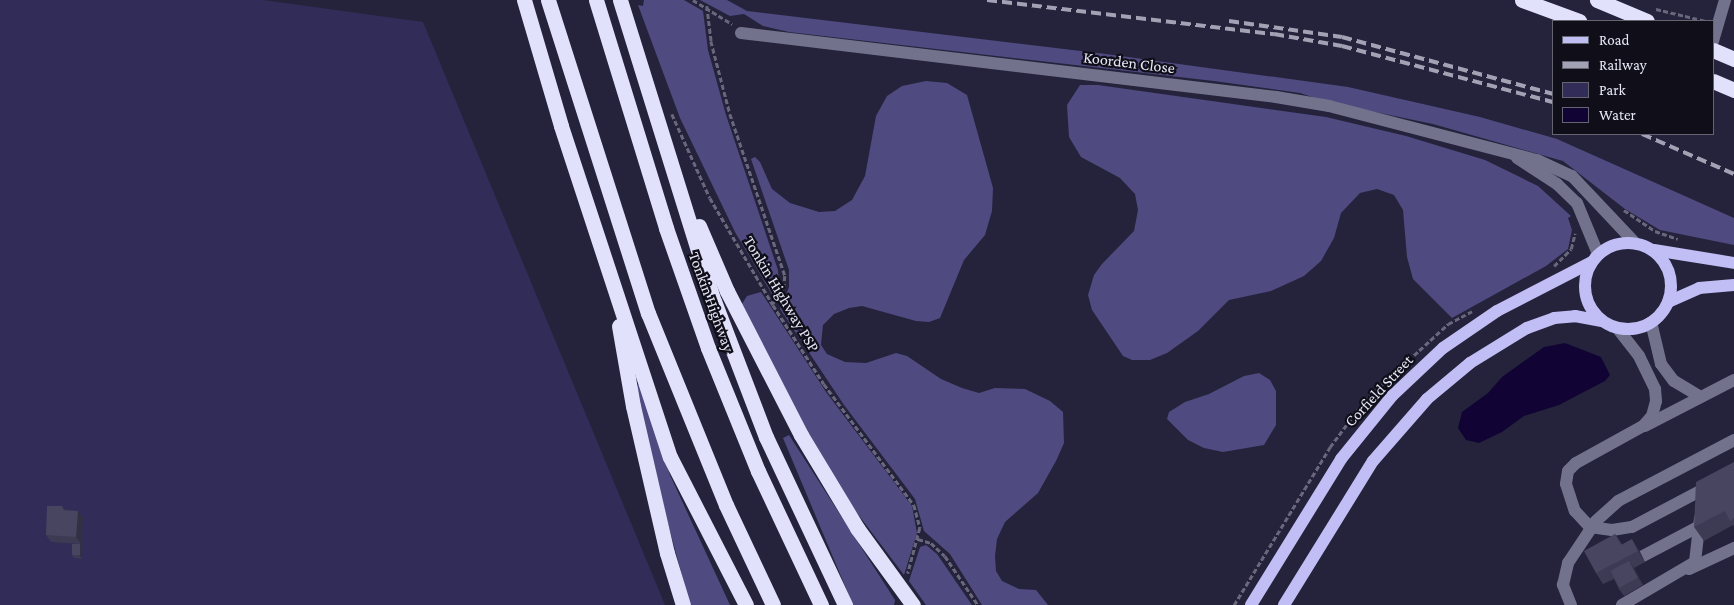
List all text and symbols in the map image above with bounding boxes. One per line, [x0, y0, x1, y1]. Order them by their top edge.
legend [1552, 20, 1714, 135]
text: Road [1599, 32, 1629, 48]
street label: Koorden Close [1082, 48, 1176, 78]
text: Railway [1599, 57, 1647, 73]
text: Park [1599, 82, 1626, 98]
text: Water [1599, 107, 1636, 123]
street label: Tonkin Highway PSP [739, 233, 823, 355]
street label: Tonkin Highway [684, 249, 738, 355]
street label: Corfield Street [1341, 351, 1417, 431]

